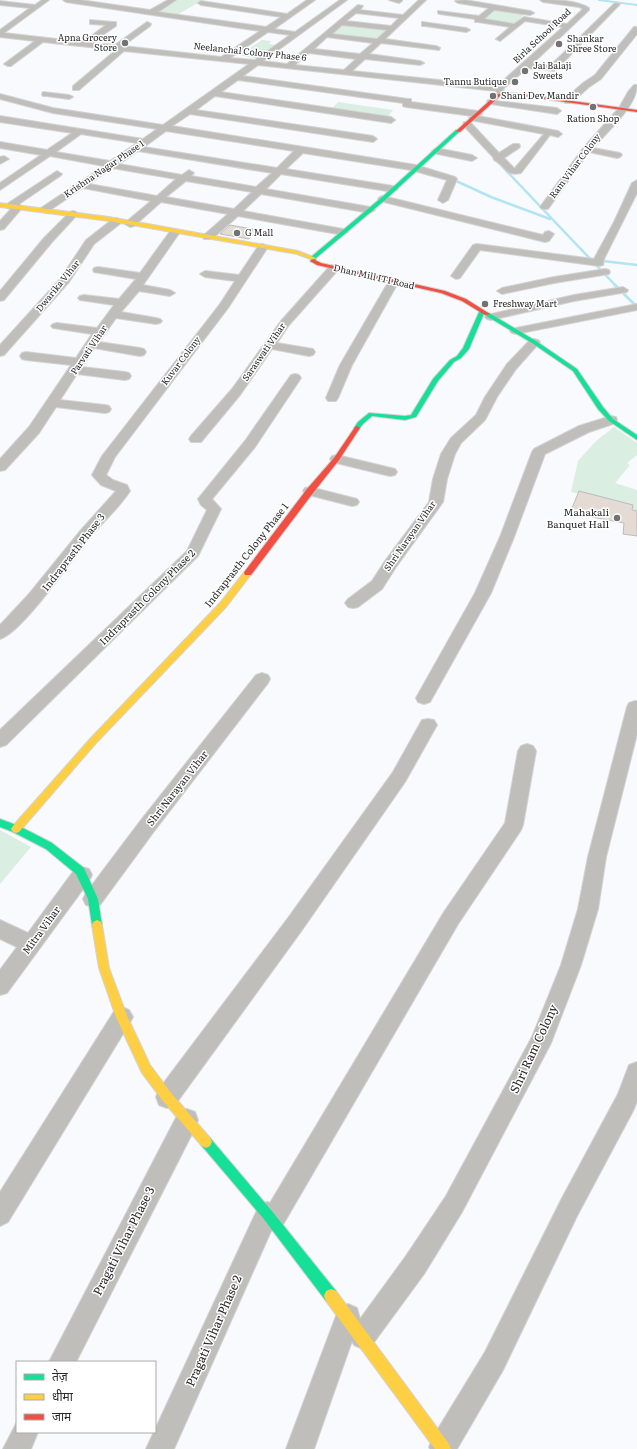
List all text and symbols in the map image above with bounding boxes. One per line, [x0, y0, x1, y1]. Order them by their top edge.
street label: Birla School Road [509, 4, 574, 66]
place label: Apna Grocery Store [58, 30, 118, 54]
place label: Shankar Shree Store [567, 31, 617, 55]
marker: Apna Grocery Store [120, 38, 130, 48]
street label: Neelanchal Colony Phase 6 [193, 38, 307, 64]
marker: Shankar Shree Store [554, 39, 564, 49]
place label: Jai Balaji Sweets [533, 58, 572, 82]
marker: Jai Balaji Sweets [520, 66, 530, 76]
place label: Tannu Butique [443, 74, 507, 88]
marker: Tannu Butique [510, 77, 520, 87]
place label: Shani Dev Mandir [501, 88, 579, 102]
marker: Shani Dev Mandir [488, 91, 498, 101]
marker: Ration Shop [588, 102, 598, 112]
place label: Ration Shop [567, 111, 620, 125]
street label: Ram Vihar Colony [545, 129, 604, 201]
street label: Krishna Nagar Phase 1 [60, 136, 147, 200]
place label: G Mall [245, 225, 273, 239]
marker: G Mall [232, 228, 242, 238]
street label: Dwarika Vihar [32, 256, 83, 314]
street label: Dhan Mill ITI Road [332, 260, 417, 292]
place label: Freshway Mart [493, 296, 558, 310]
marker: Freshway Mart [480, 299, 490, 309]
street label: Saraswati Vihar [238, 319, 289, 383]
street label: Parvati Vihar [66, 321, 110, 377]
street label: Kuvar Colony [157, 332, 204, 388]
street label: Shri Narayan Vihar [380, 497, 439, 573]
street label: Indraprasth Colony Phase 1 [200, 499, 291, 610]
place label: Mahakali Banquet Hall [547, 504, 610, 531]
street label: Indraprasth Phase 3 [37, 510, 108, 594]
marker: Mahakali Banquet Hall [612, 513, 622, 523]
street label: Indraprasth Colony Phase 2 [95, 545, 198, 648]
street label: Shri Narayan Vihar [142, 747, 211, 829]
street label: Mitra Vihar [18, 902, 63, 957]
street label: Shri Ram Colony [505, 1001, 562, 1096]
street label: Pragati Vihar Phase 3 [88, 1183, 158, 1298]
street label: Pragati Vihar Phase 2 [180, 1272, 246, 1389]
legend [16, 1361, 156, 1433]
text: तेज़ [52, 1367, 69, 1385]
text: धीमा [52, 1387, 74, 1405]
text: जाम [52, 1407, 72, 1425]

